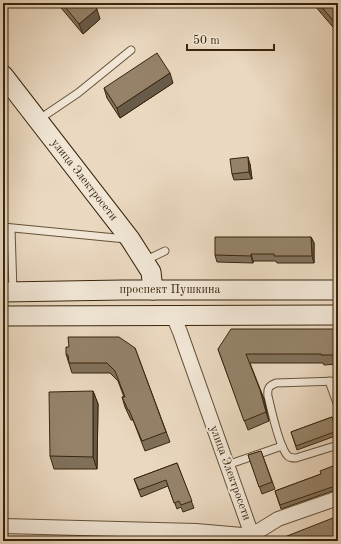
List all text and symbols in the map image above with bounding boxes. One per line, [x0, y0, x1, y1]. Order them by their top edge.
scale bar [187, 26, 274, 52]
text: 50 m [193, 34, 220, 47]
street label: улица Электросети [48, 137, 120, 223]
street label: проспект Пушкина [119, 284, 221, 296]
street label: улица Электросети [207, 424, 253, 522]

